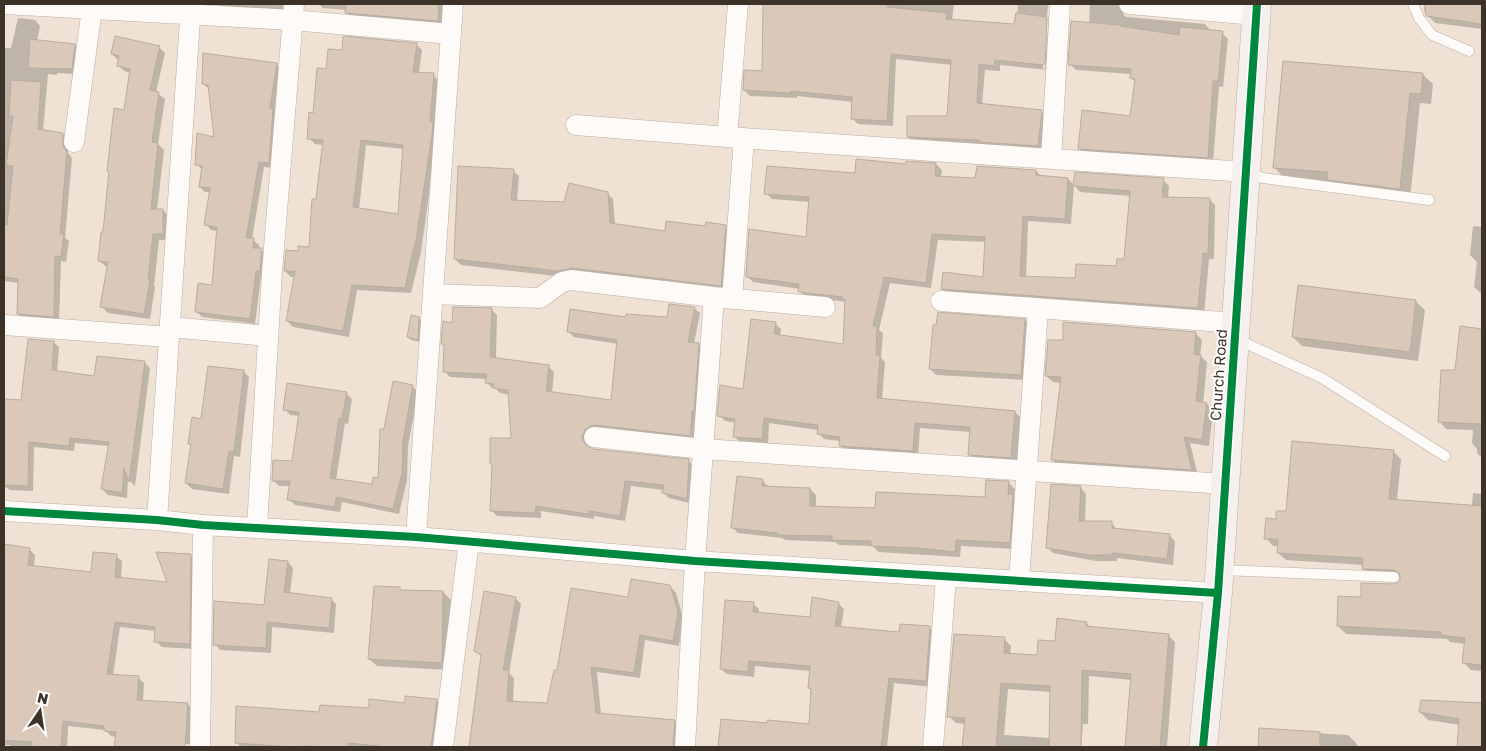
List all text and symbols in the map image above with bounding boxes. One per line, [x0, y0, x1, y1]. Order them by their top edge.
street label: Church Road [1206, 328, 1230, 422]
north arrow [15, 686, 65, 736]
text: N [36, 688, 50, 707]

